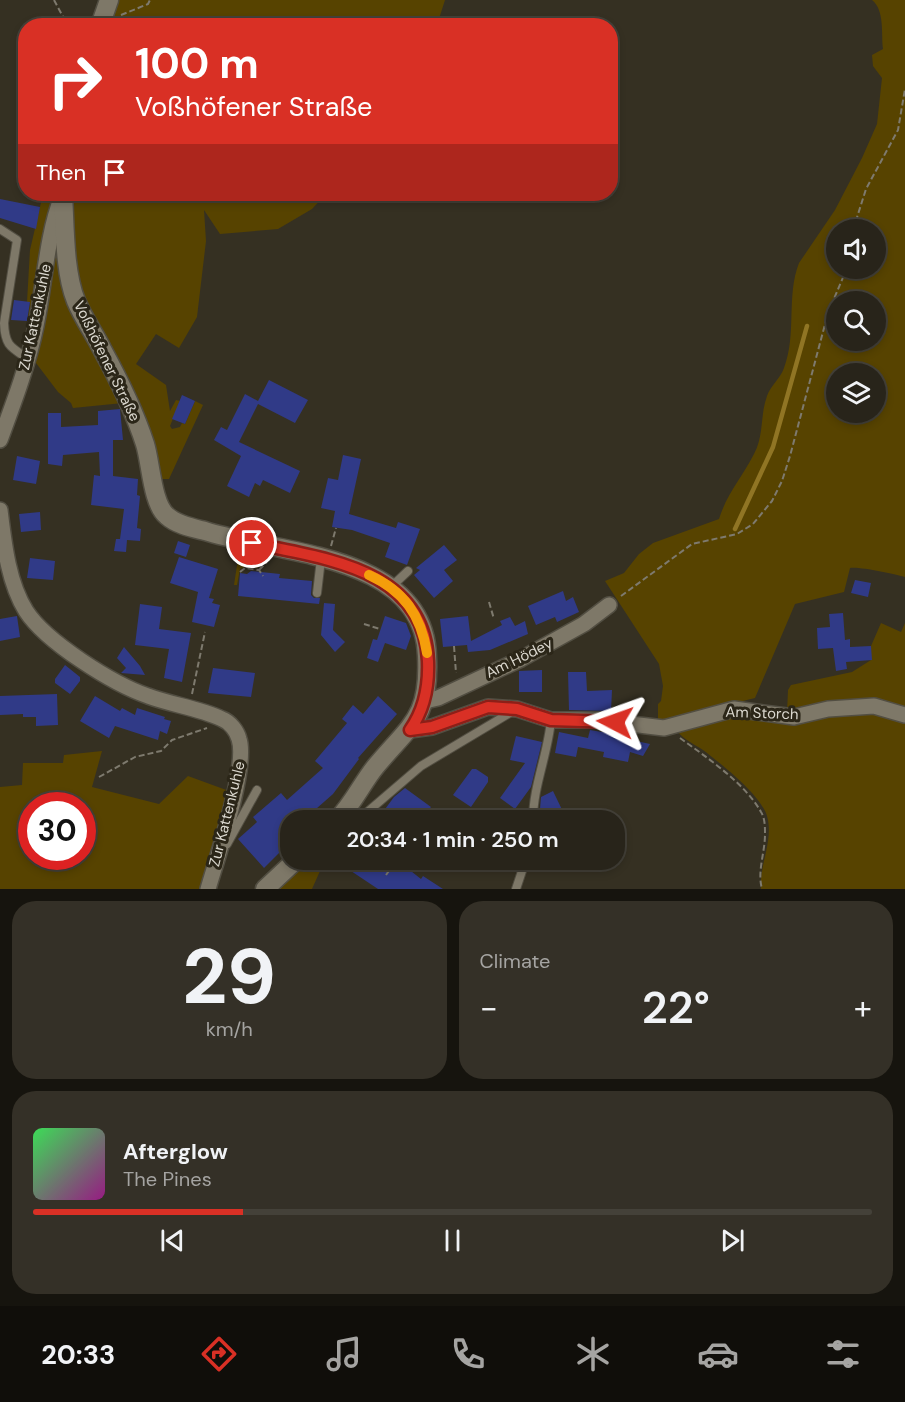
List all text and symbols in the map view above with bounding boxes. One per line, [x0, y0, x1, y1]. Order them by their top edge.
text: 100 m [135, 36, 259, 91]
icon: right [36, 42, 114, 120]
text: Voßhöfener Straße [135, 89, 372, 124]
icon: arrive [98, 156, 131, 189]
text: Then [36, 158, 86, 187]
map controls [826, 219, 886, 423]
button: sound [826, 219, 886, 279]
street label: Zur Kattenkuhle [14, 262, 56, 372]
button: search [826, 291, 886, 351]
street label: Voßhöfener Straße [69, 297, 145, 425]
button: layers [826, 363, 886, 423]
pin [226, 517, 277, 568]
icon: arrive [235, 526, 268, 559]
street label: Am Hödey [482, 633, 557, 683]
position arrow [583, 690, 647, 754]
street label: Am Storch [725, 702, 799, 724]
street label: Zur Kattenkuhle [204, 759, 250, 869]
speed limit sign: 30 [18, 792, 96, 870]
text: 20:34 · 1 min · 250 m [346, 825, 559, 854]
text: 29 [182, 926, 276, 1027]
text: Climate [480, 948, 550, 974]
text: 22° [642, 978, 710, 1037]
text: − [480, 986, 498, 1029]
text: + [854, 986, 872, 1029]
text: km/h [206, 1016, 253, 1042]
text: Afterglow [123, 1137, 228, 1166]
text: The Pines [123, 1166, 212, 1192]
icon: previous [156, 1224, 189, 1257]
icon: pause [436, 1224, 469, 1257]
icon: next [716, 1224, 749, 1257]
icon: directions [198, 1333, 240, 1375]
icon: music [323, 1333, 365, 1375]
icon: phone [447, 1333, 489, 1375]
icon: climate [572, 1333, 614, 1375]
icon: car [697, 1333, 739, 1375]
icon: filters [822, 1333, 864, 1375]
text: 20:33 [41, 1337, 115, 1372]

